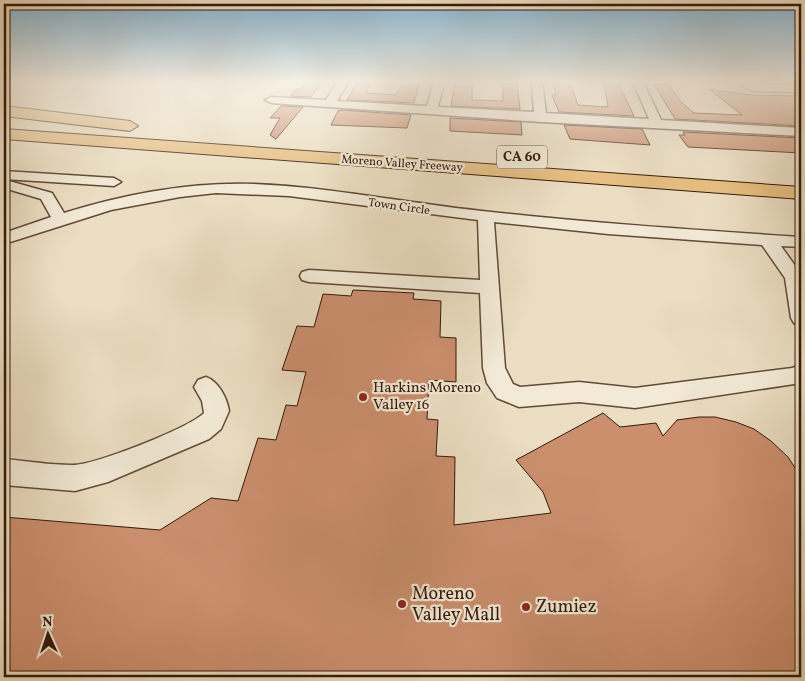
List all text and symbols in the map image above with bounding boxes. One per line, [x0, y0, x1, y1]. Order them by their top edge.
road number: CA 60 [497, 146, 547, 168]
street label: Moreno Valley Freeway [341, 152, 464, 176]
street label: Town Circle [367, 195, 431, 219]
place label: Harkins Moreno Valley 16 [373, 378, 481, 416]
marker: Harkins Moreno Valley 16 [357, 391, 369, 403]
place label: Moreno Valley Mall [412, 582, 500, 628]
place label: Zumiez [536, 595, 596, 620]
marker: Moreno Valley Mall [396, 598, 408, 610]
marker: Zumiez [520, 601, 532, 613]
north arrow [22, 608, 72, 658]
text: N [42, 613, 53, 632]

